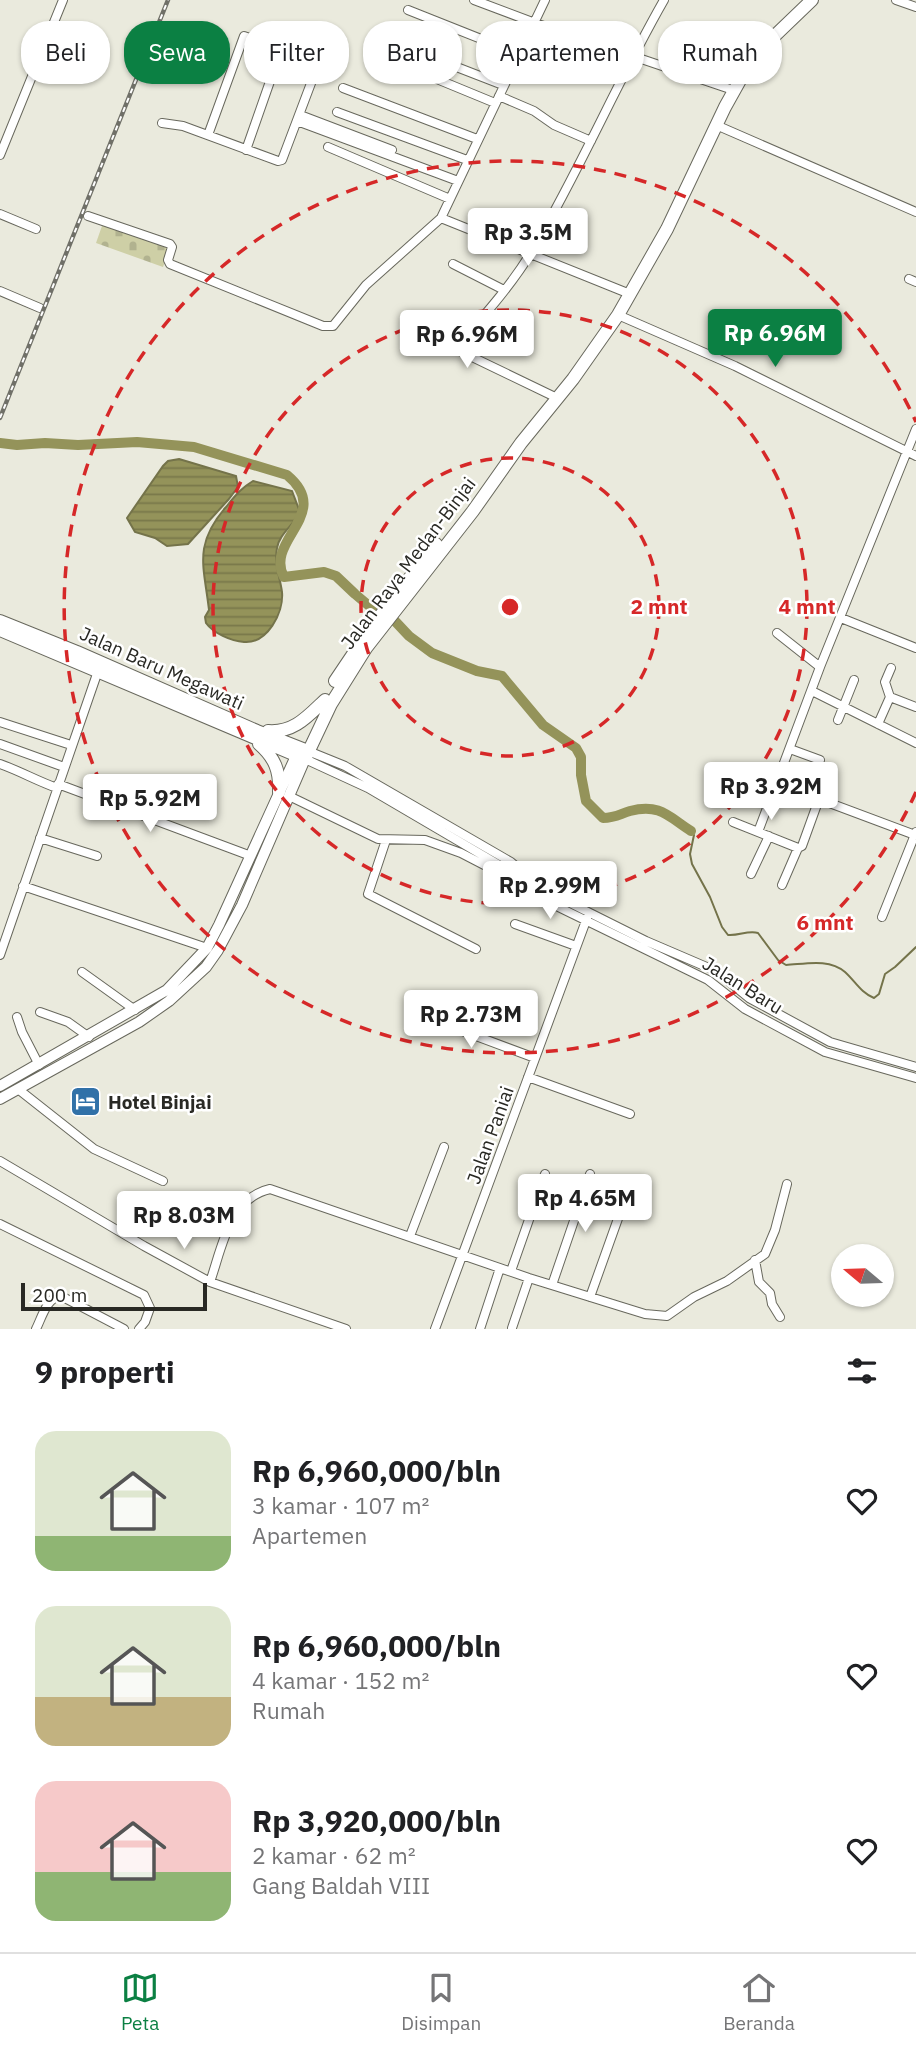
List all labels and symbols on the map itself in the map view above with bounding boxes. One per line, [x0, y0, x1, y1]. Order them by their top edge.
pin: Rp 3.5M [463, 208, 593, 268]
pin: Rp 6.96M [395, 310, 539, 370]
pin: Rp 6.96M [703, 310, 847, 369]
street label: Jalan Raya Medan-Binjai [335, 472, 481, 654]
text: 2 mnt [631, 592, 687, 620]
text: 4 mnt [779, 592, 835, 620]
centre of rings [498, 595, 522, 619]
street label: Jalan Baru Megawati [76, 621, 248, 715]
pin: Rp 3.92M [699, 762, 843, 822]
pin: Rp 5.92M [78, 774, 222, 834]
pin: Rp 2.99M [478, 862, 622, 921]
text: 6 mnt [797, 908, 853, 936]
street label: Jalan Baru [698, 951, 788, 1019]
pin: Rp 2.73M [399, 990, 543, 1050]
street label: Jalan Paniai [461, 1083, 519, 1187]
hotel icon: Hotel Binjai [68, 1085, 102, 1119]
place label: Hotel Binjai [108, 1090, 212, 1114]
pin: Rp 4.65M [513, 1174, 657, 1234]
pin: Rp 8.03M [112, 1192, 256, 1251]
north arrow [831, 1244, 894, 1307]
scale bar [21, 1280, 206, 1312]

